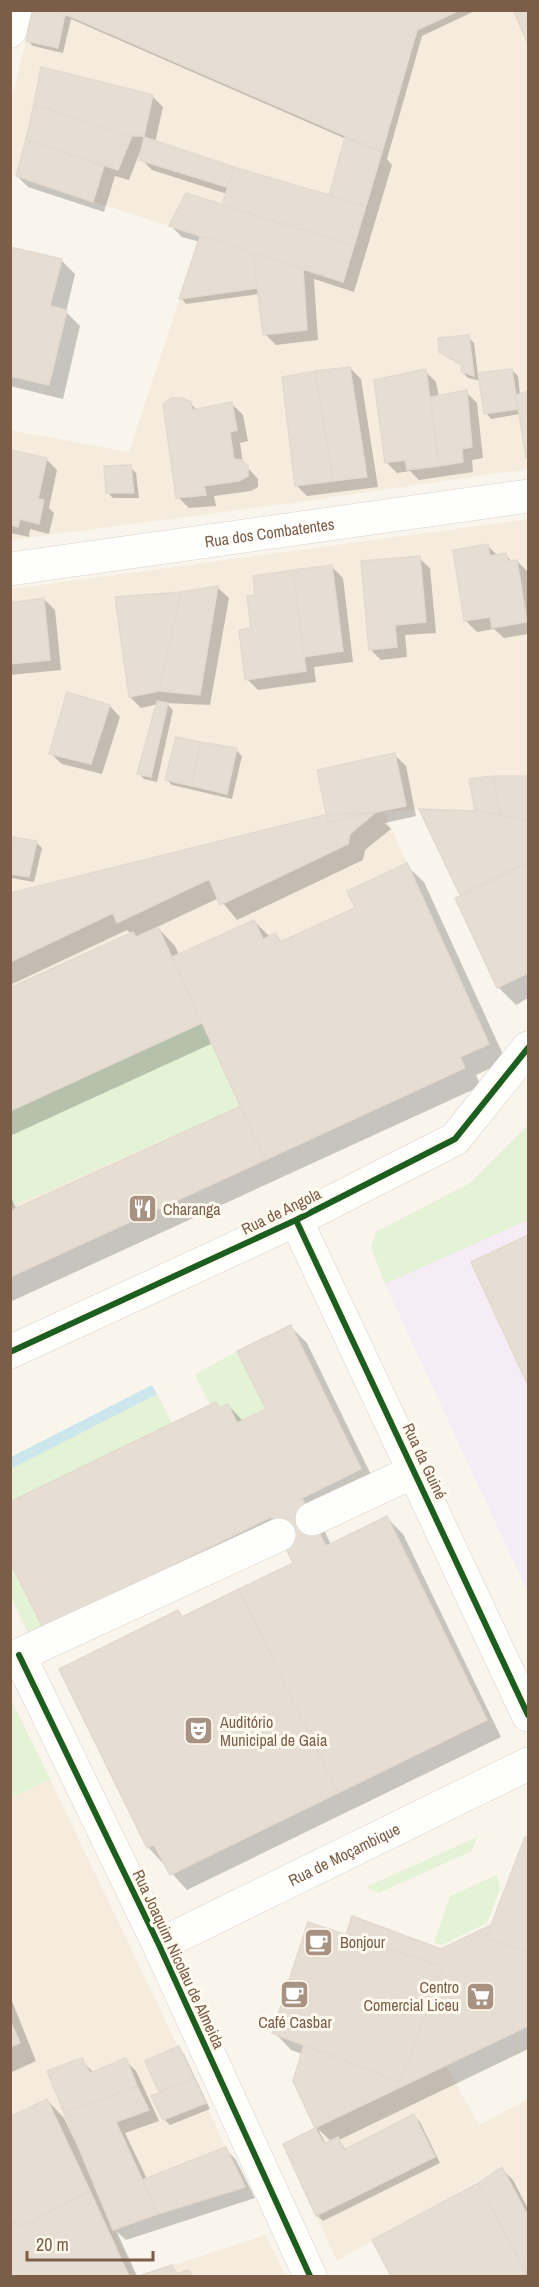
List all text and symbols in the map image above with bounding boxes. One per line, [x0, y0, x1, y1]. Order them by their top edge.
street label: Rua dos Combatentes [203, 512, 336, 552]
street label: Rua de Angola [237, 1182, 325, 1240]
restaurant icon: Charanga [126, 1193, 158, 1225]
place label: Charanga [163, 1198, 221, 1220]
street label: Rua da Guiné [398, 1419, 452, 1503]
place label: Auditório Municipal de Gaia [219, 1711, 328, 1751]
theatre icon: Auditório Municipal de Gaia [183, 1715, 215, 1747]
street label: Rua de Moçambique [284, 1818, 403, 1891]
street label: Rua Joaquim Nicolau de Almeida [128, 1866, 231, 2053]
cafe icon: Bonjour [303, 1926, 335, 1958]
place label: Bonjour [340, 1931, 386, 1953]
place label: Centro Comercial Liceu [363, 1976, 459, 2016]
cafe icon: Café Casbar [279, 1978, 311, 2010]
supermarket icon: Centro Comercial Liceu [464, 1980, 496, 2012]
place label: Café Casbar [258, 2011, 332, 2033]
scale bar [27, 2224, 153, 2262]
text: 20 m [36, 2232, 69, 2257]

